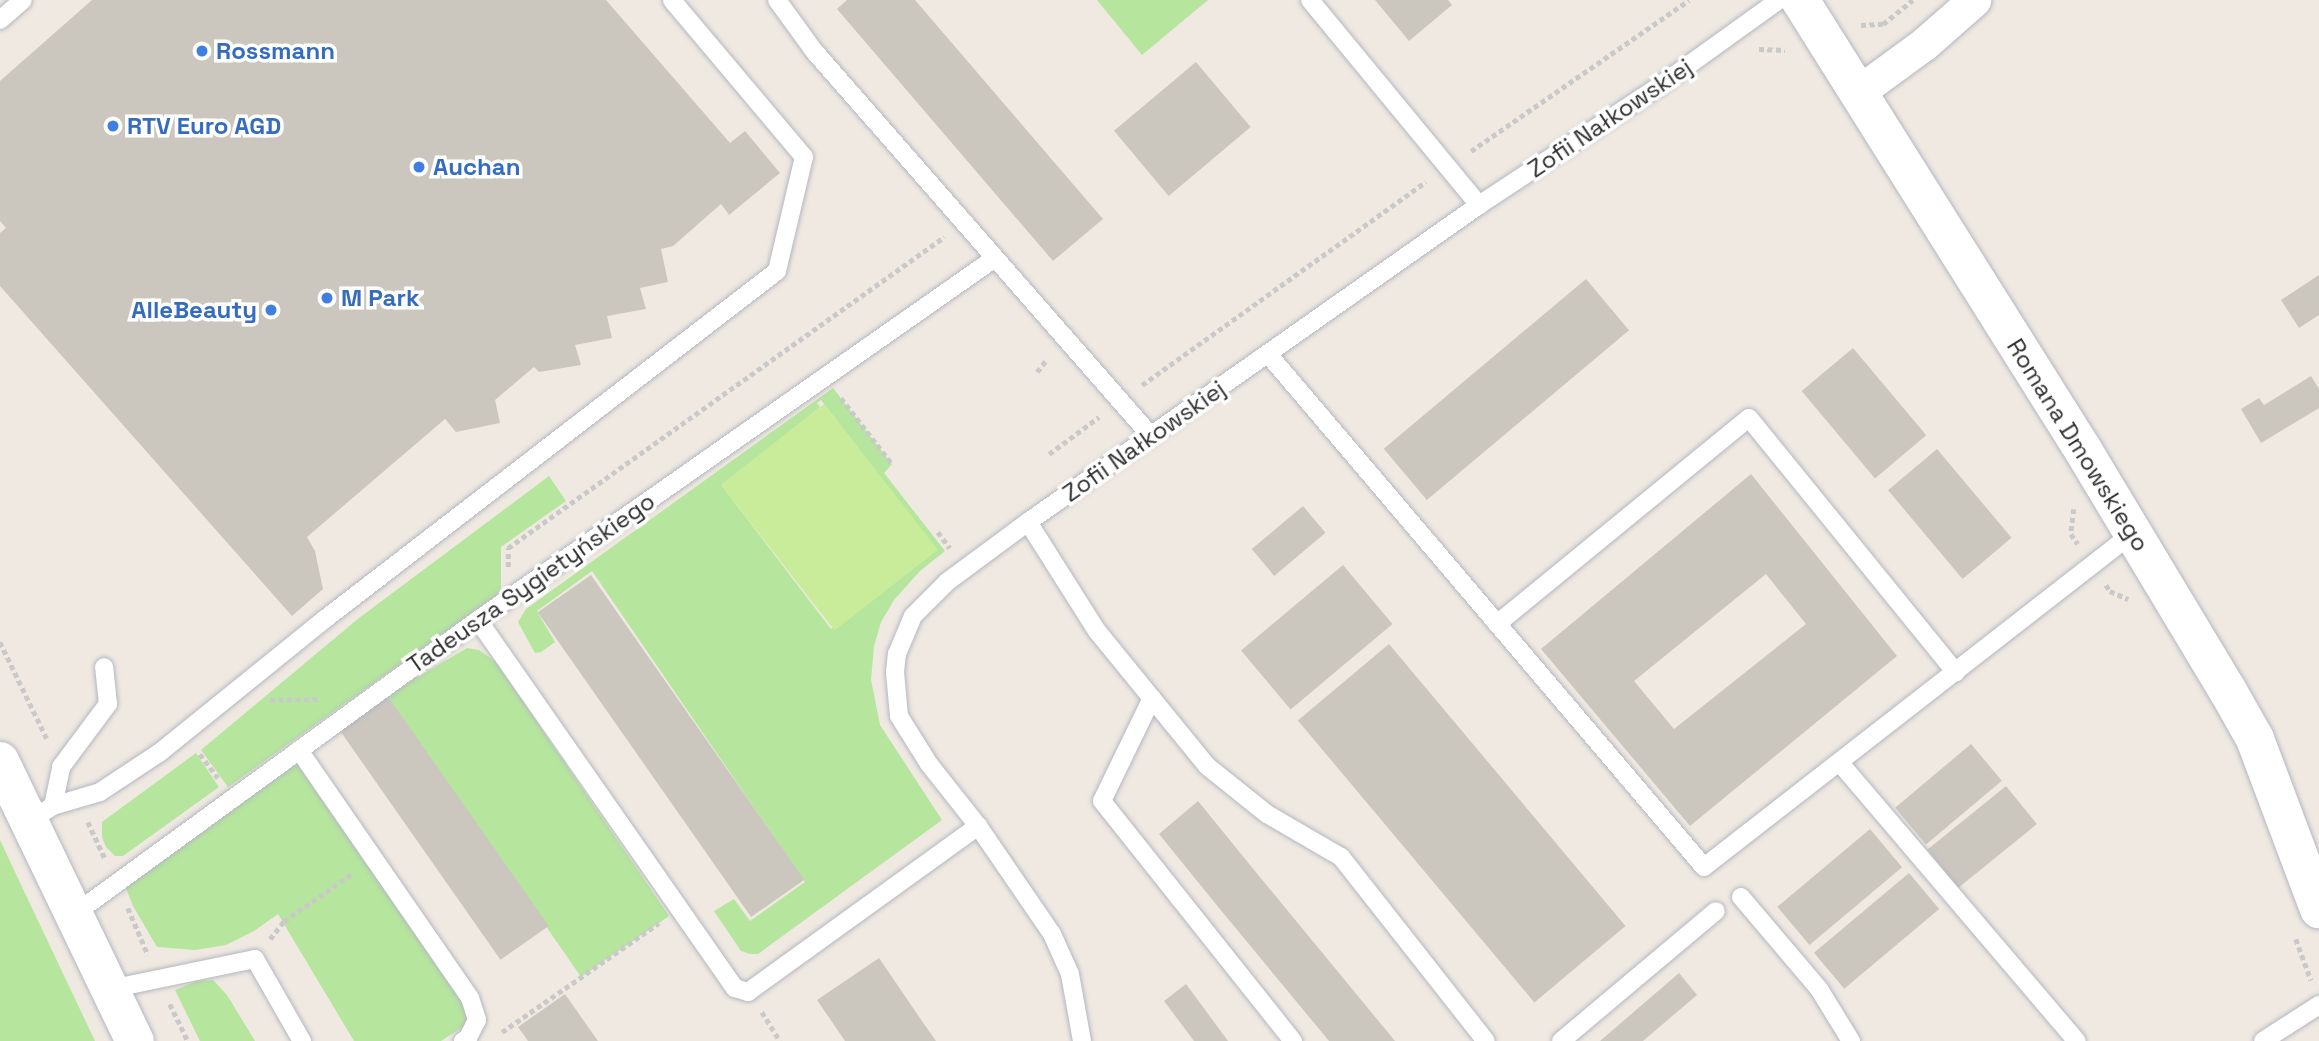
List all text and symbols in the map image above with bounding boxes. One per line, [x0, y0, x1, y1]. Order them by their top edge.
place label: Rossmann [216, 37, 335, 65]
marker: Rossmann [194, 43, 210, 59]
street label: Zofii Nałkowskiej [1522, 52, 1698, 184]
place label: RTV Euro AGD [127, 112, 282, 140]
marker: RTV Euro AGD [105, 118, 121, 134]
place label: Auchan [433, 153, 521, 181]
marker: Auchan [411, 159, 427, 175]
place label: M Park [341, 284, 419, 312]
marker: M Park [319, 290, 335, 306]
place label: AlleBeauty [131, 296, 257, 324]
marker: AlleBeauty [263, 302, 279, 318]
street label: Romana Dmowskiego [2001, 333, 2155, 557]
street label: Zofii Nałkowskiej [1057, 374, 1231, 508]
street label: Tadeusza Sygietyńskiego [402, 486, 660, 680]

